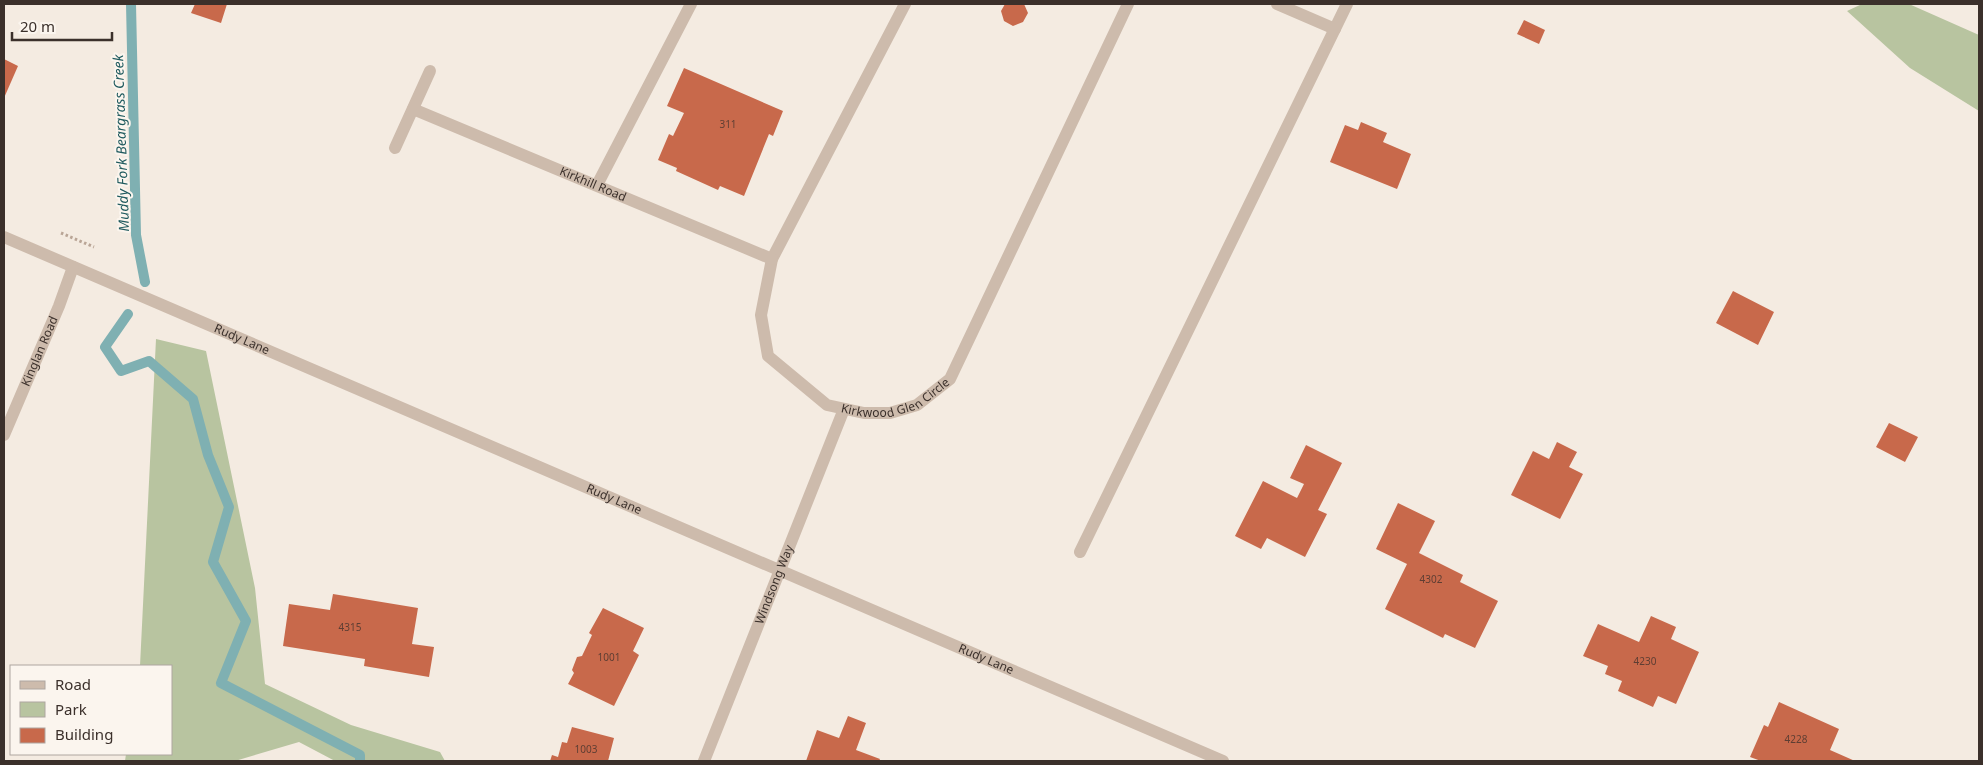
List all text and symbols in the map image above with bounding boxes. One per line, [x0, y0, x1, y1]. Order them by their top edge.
scale bar [12, 10, 112, 42]
text: 20 m [20, 16, 55, 36]
water label: Muddy Fork Beargrass Creek [108, 53, 133, 232]
house number: 311 [719, 117, 737, 131]
street label: Kirkhill Road [557, 162, 629, 205]
street label: Kinglan Road [17, 313, 62, 389]
street label: Rudy Lane [212, 319, 273, 358]
street label: Kirkwood Glen Circle [840, 373, 953, 422]
street label: Rudy Lane [584, 479, 645, 518]
street label: Windsong Way [750, 541, 797, 626]
house number: 4302 [1420, 572, 1443, 586]
house number: 4315 [339, 620, 362, 634]
street label: Rudy Lane [956, 639, 1017, 678]
house number: 1001 [598, 650, 620, 664]
house number: 4230 [1634, 654, 1657, 668]
legend [10, 665, 172, 755]
text: Road [55, 674, 91, 694]
text: Park [55, 699, 87, 719]
text: Building [55, 724, 113, 744]
house number: 4228 [1785, 732, 1808, 746]
house number: 1003 [575, 742, 598, 756]

